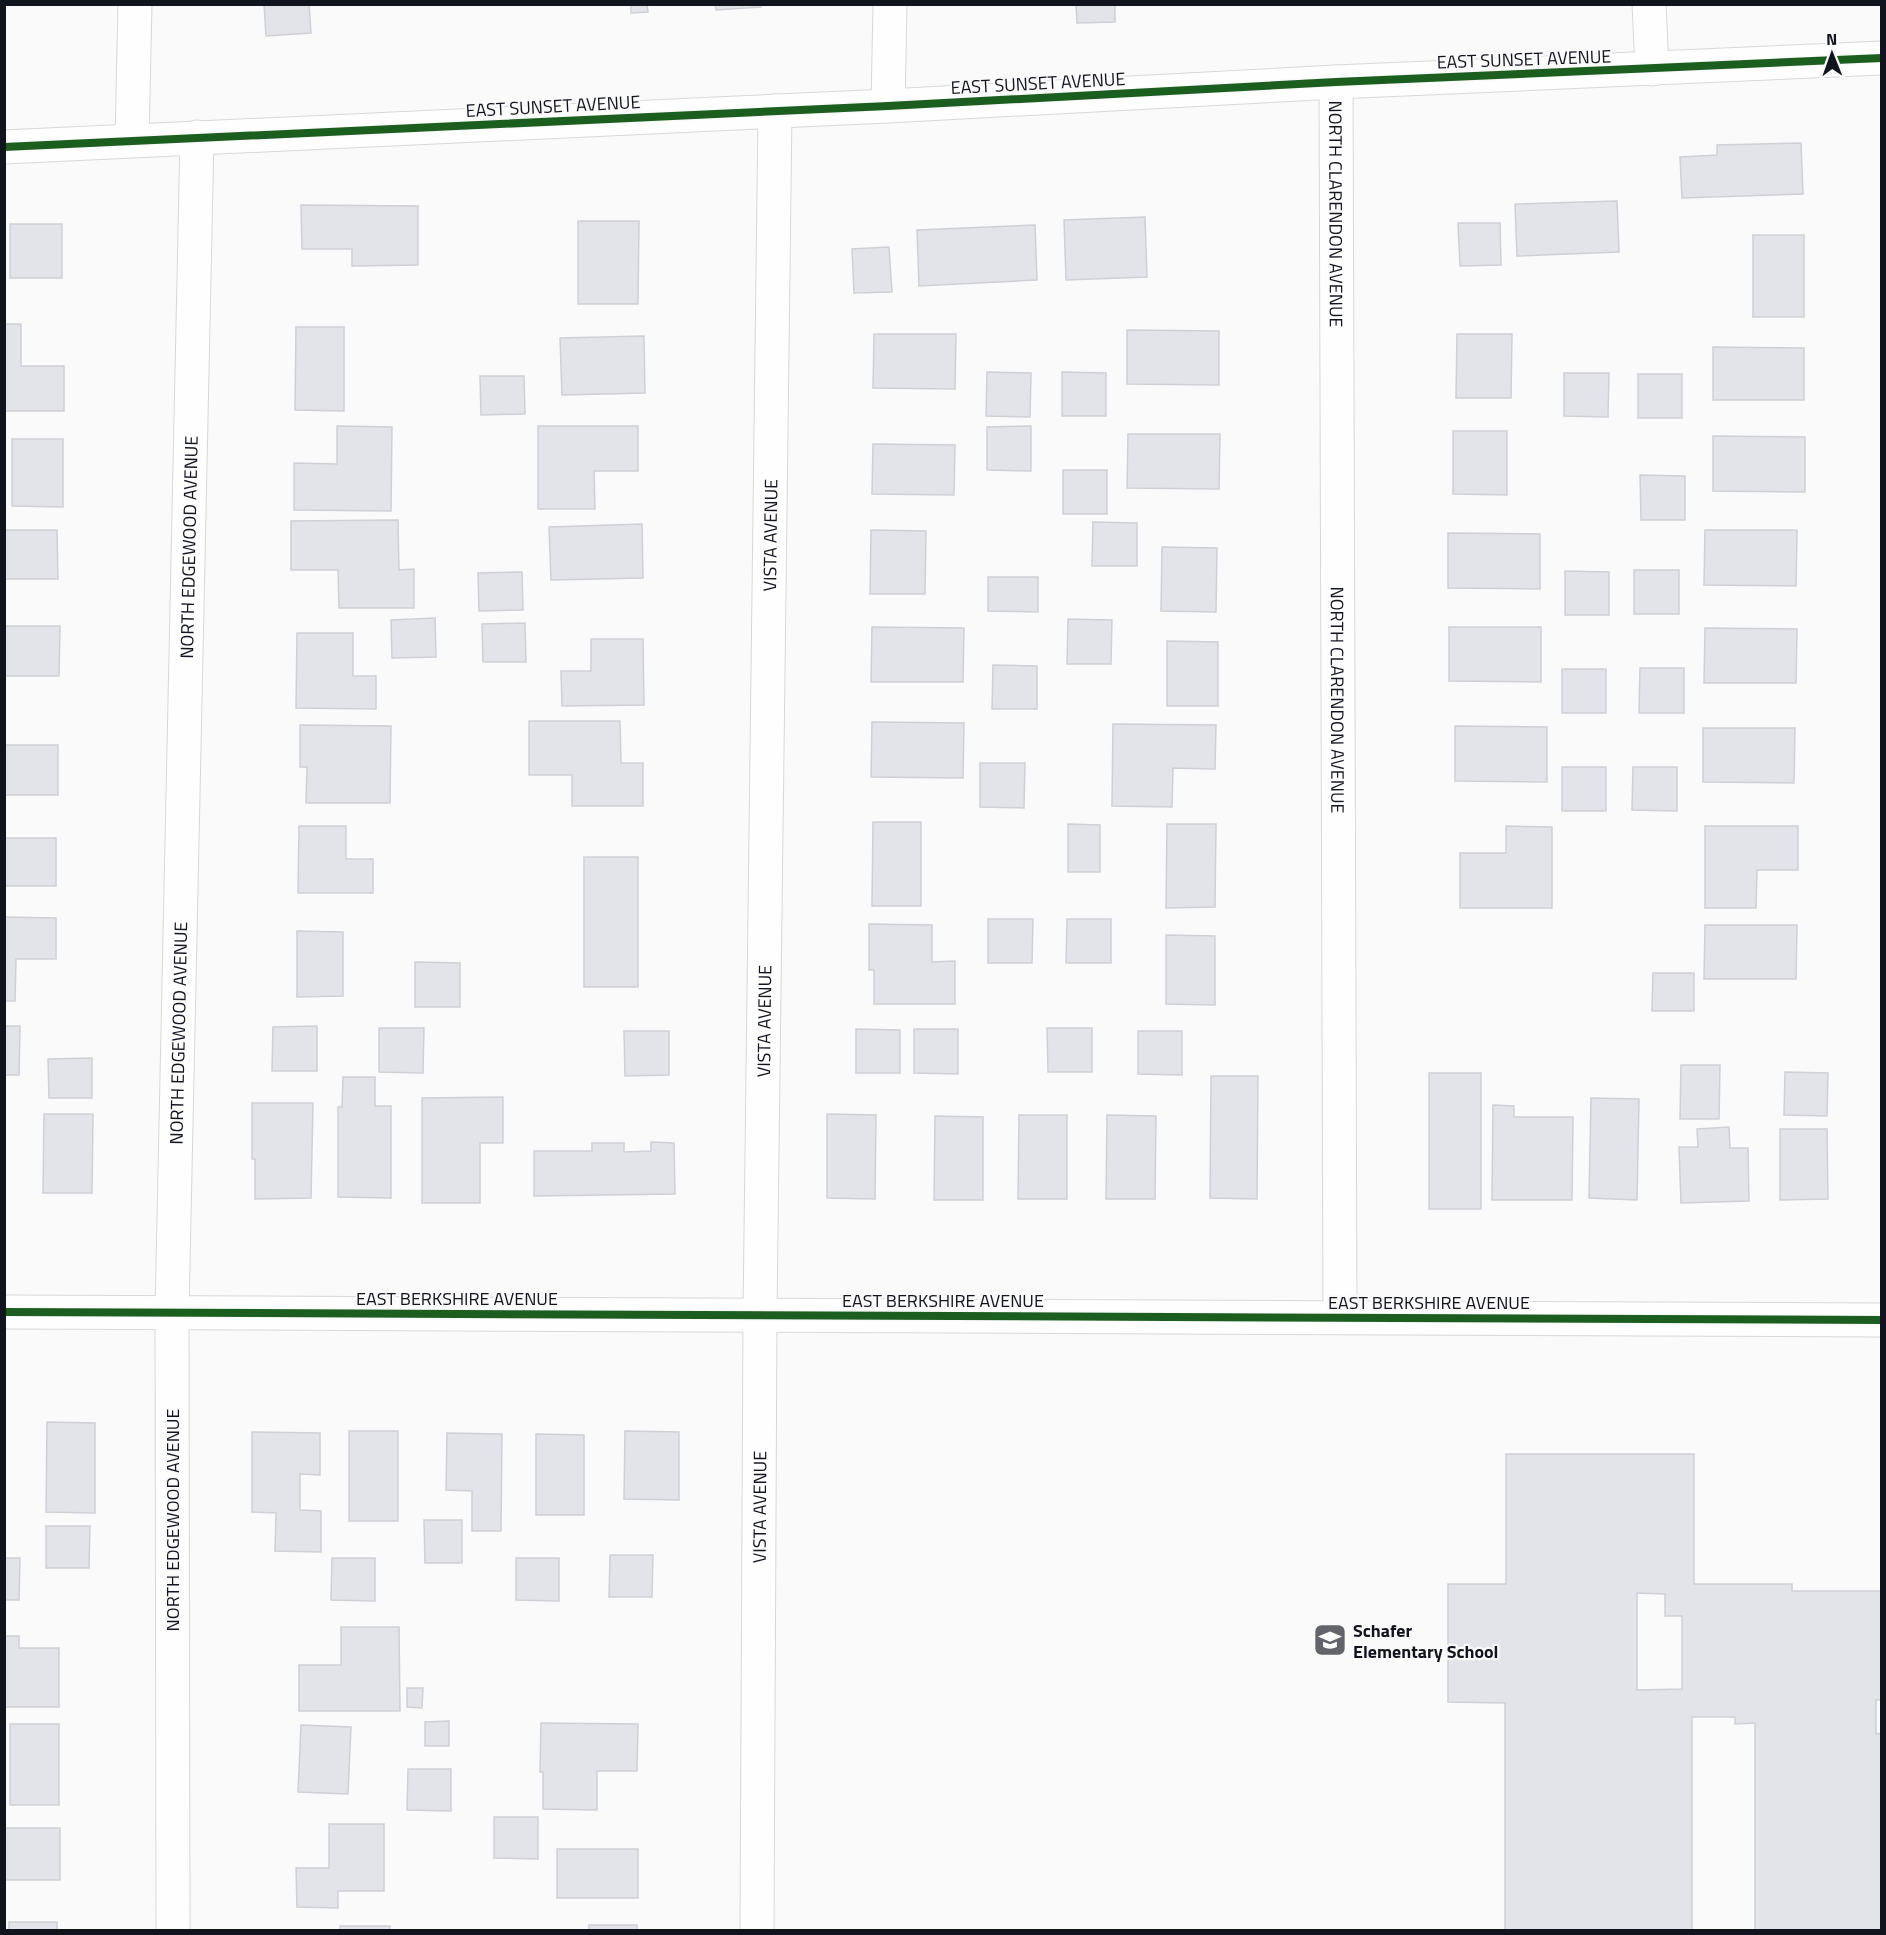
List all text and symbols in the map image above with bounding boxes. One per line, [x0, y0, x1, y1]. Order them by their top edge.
north arrow [1802, 24, 1862, 84]
text: N [1826, 27, 1837, 51]
street label: EAST SUNSET AVENUE [1436, 42, 1612, 76]
street label: EAST SUNSET AVENUE [950, 65, 1126, 101]
street label: EAST SUNSET AVENUE [465, 88, 641, 124]
street label: NORTH CLARENDON AVENUE [1323, 100, 1350, 328]
street label: NORTH EDGEWOOD AVENUE [172, 435, 204, 659]
street label: VISTA AVENUE [756, 479, 784, 591]
street label: NORTH CLARENDON AVENUE [1324, 586, 1352, 814]
street label: NORTH EDGEWOOD AVENUE [162, 921, 194, 1145]
street label: VISTA AVENUE [749, 965, 778, 1077]
street label: EAST BERKSHIRE AVENUE [356, 1285, 558, 1312]
street label: EAST BERKSHIRE AVENUE [842, 1287, 1044, 1314]
street label: EAST BERKSHIRE AVENUE [1328, 1289, 1530, 1316]
street label: NORTH EDGEWOOD AVENUE [159, 1409, 186, 1631]
street label: VISTA AVENUE [745, 1451, 773, 1563]
place label: Schafer Elementary School [1353, 1617, 1498, 1665]
school or university icon: Schafer Elementary School [1312, 1622, 1348, 1658]

